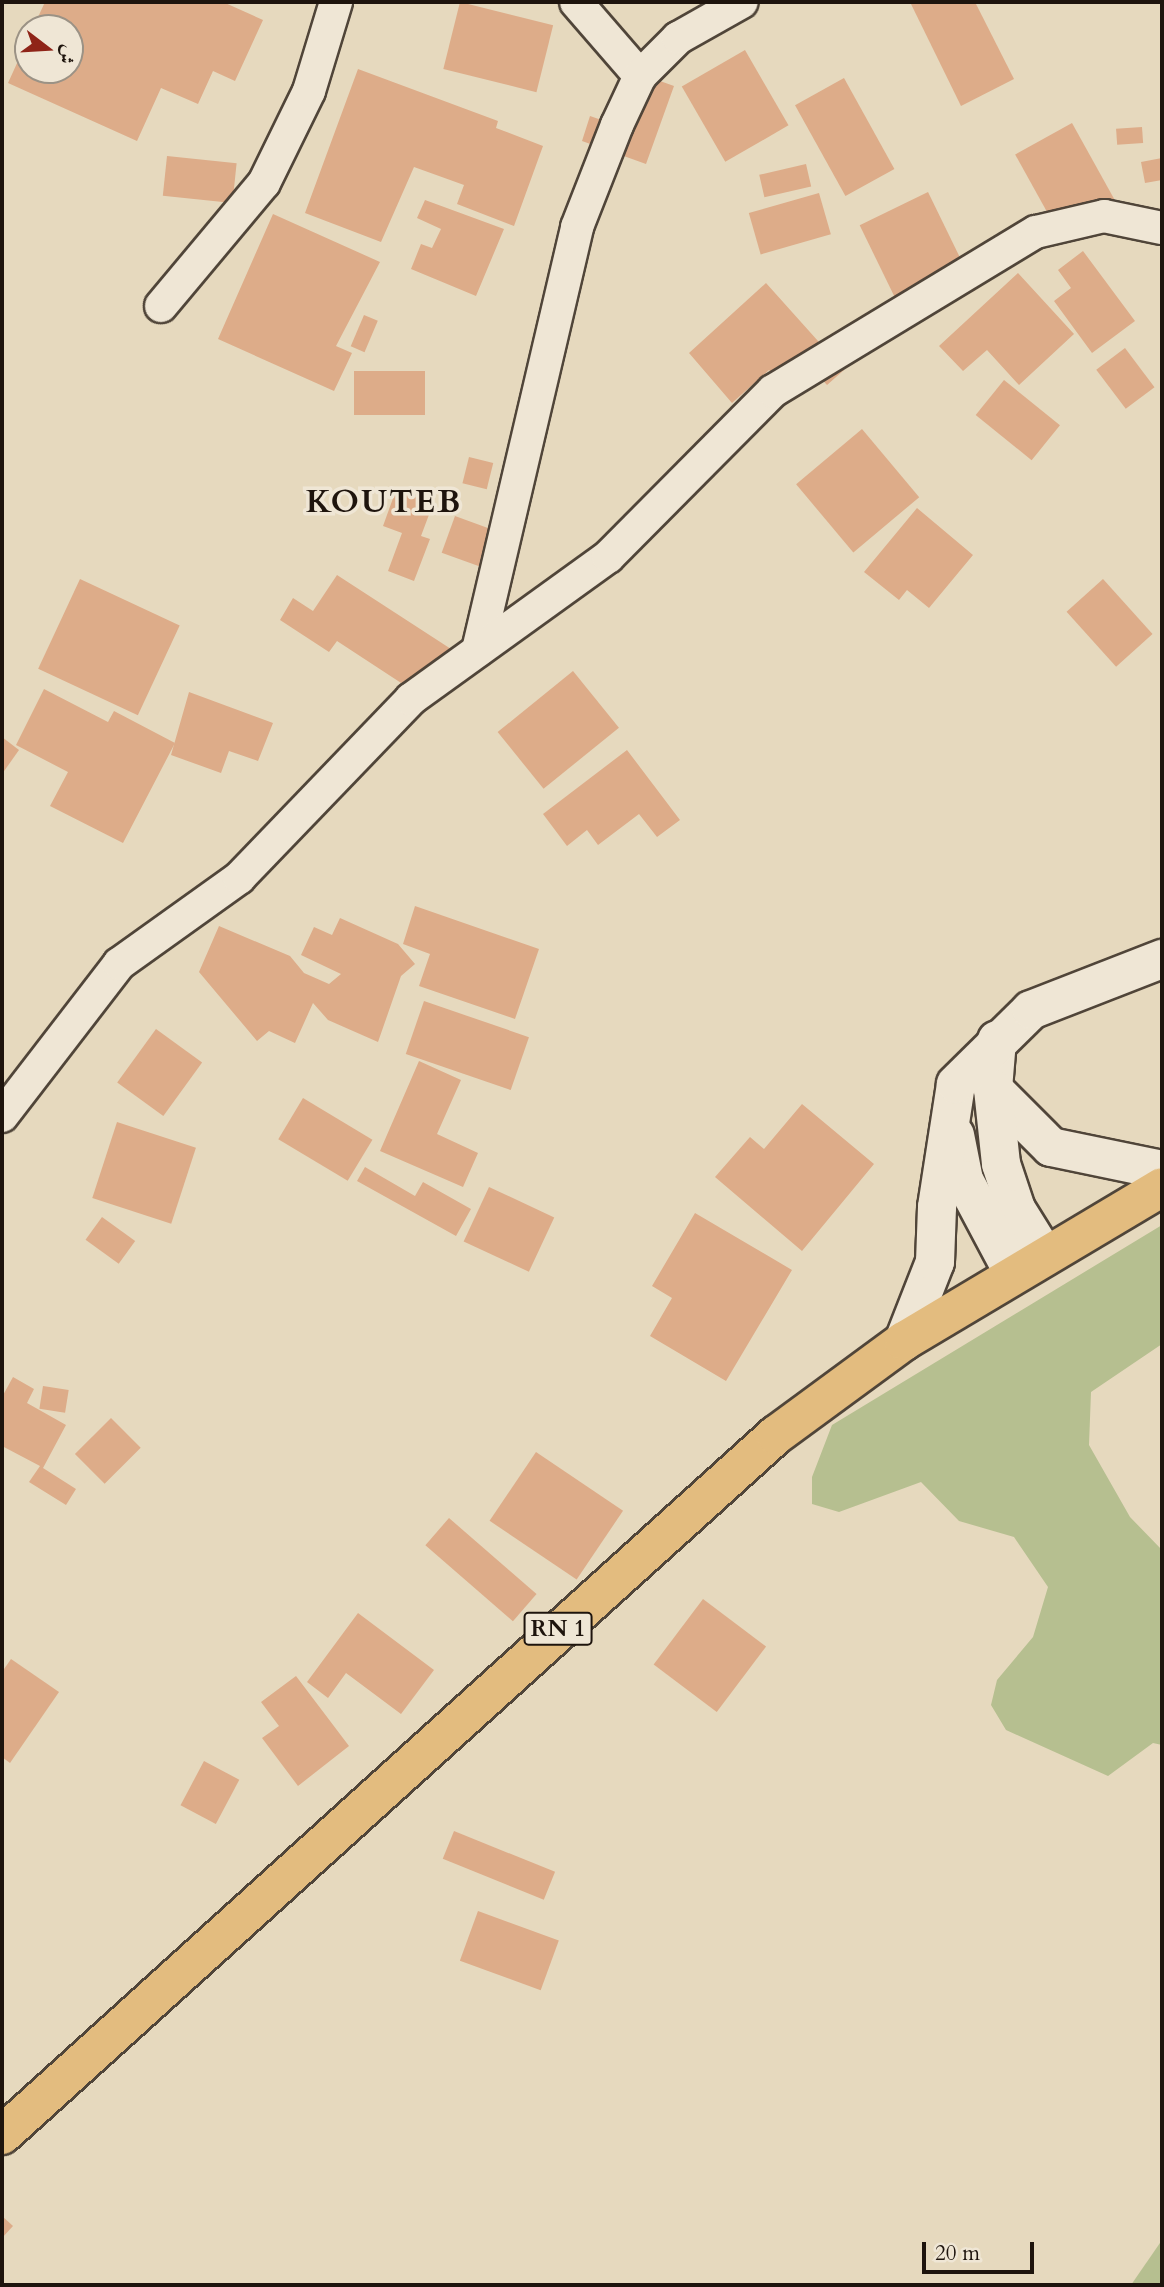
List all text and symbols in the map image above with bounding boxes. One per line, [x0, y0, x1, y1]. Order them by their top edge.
north arrow [14, 14, 84, 84]
text: ش [52, 42, 82, 67]
district label: KOUTEB [306, 483, 462, 521]
road number: RN 1 [523, 1610, 593, 1648]
scale bar [926, 2228, 1038, 2272]
text: 20 m [935, 2239, 980, 2268]

